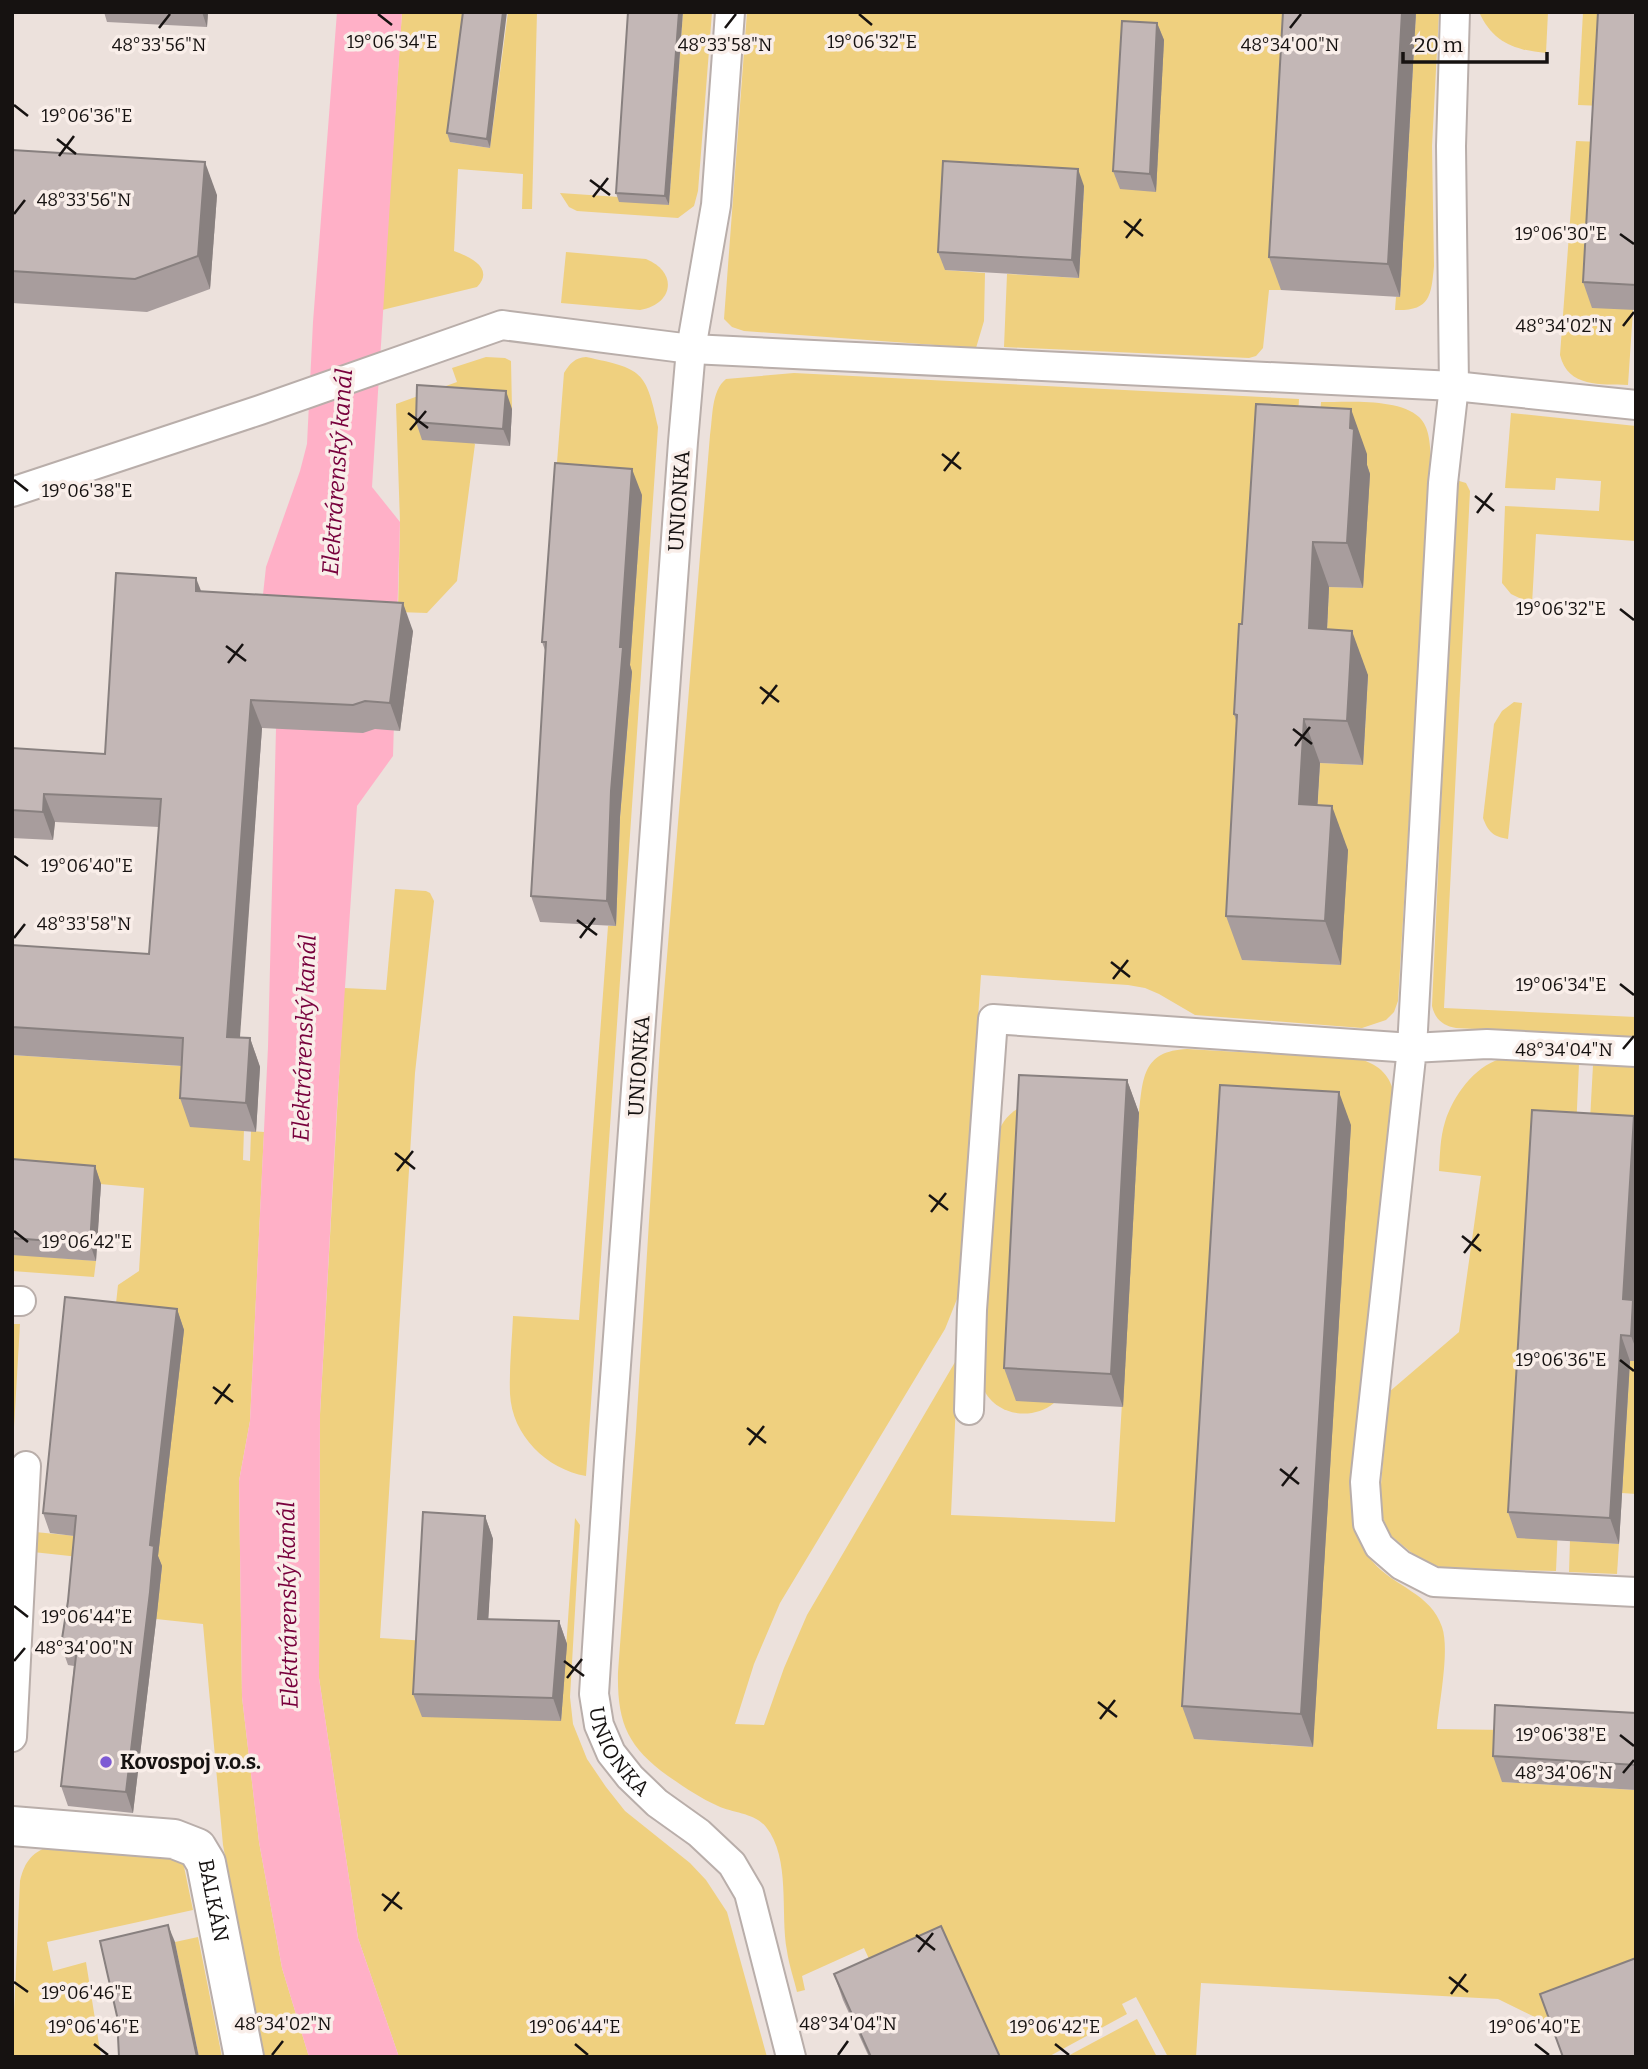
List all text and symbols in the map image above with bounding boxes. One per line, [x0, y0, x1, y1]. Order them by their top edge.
scale bar [1403, 21, 1546, 65]
text: 19°06'34"E [347, 31, 437, 53]
text: 19°06'32"E [827, 31, 917, 53]
text: 20 m [1414, 32, 1463, 58]
text: 48°33'56"N [112, 34, 206, 56]
text: 48°33'58"N [678, 34, 772, 56]
text: 48°34'00"N [1241, 34, 1339, 56]
text: 19°06'36"E [42, 105, 132, 127]
text: 48°33'56"N [37, 189, 131, 211]
text: 19°06'30"E [1515, 223, 1607, 245]
text: 48°34'02"N [1516, 315, 1612, 337]
water label: Elektrárenský kanál [316, 368, 358, 576]
street label: UNIONKA [662, 449, 696, 552]
text: 19°06'38"E [42, 480, 132, 502]
text: 19°06'32"E [1516, 598, 1606, 620]
text: 19°06'40"E [41, 855, 133, 877]
text: 48°33'58"N [37, 913, 131, 935]
water label: Elektrárenský kanál [286, 934, 322, 1142]
text: 19°06'34"E [1516, 974, 1606, 996]
street label: UNIONKA [622, 1014, 656, 1117]
text: 48°34'04"N [1515, 1039, 1613, 1061]
text: 19°06'42"E [42, 1231, 132, 1253]
text: 19°06'36"E [1516, 1349, 1606, 1371]
water label: Elektrárenský kanál [272, 1501, 304, 1709]
text: 19°06'44"E [41, 1606, 133, 1628]
text: 48°34'00"N [35, 1637, 133, 1659]
street label: UNIONKA [583, 1705, 655, 1802]
text: 19°06'38"E [1516, 1724, 1606, 1746]
place label: Kovospoj v.o.s. [120, 1749, 261, 1775]
marker: Kovospoj v.o.s. [98, 1754, 114, 1770]
text: 48°34'06"N [1515, 1762, 1613, 1784]
street label: BALKÁN [193, 1857, 234, 1944]
text: 19°06'46"E [41, 1982, 133, 2004]
text: 48°34'02"N [235, 2013, 331, 2035]
text: 48°34'04"N [799, 2013, 897, 2035]
text: 19°06'46"E [48, 2016, 140, 2038]
text: 19°06'44"E [529, 2016, 621, 2038]
text: 19°06'42"E [1010, 2016, 1100, 2038]
text: 19°06'40"E [1489, 2016, 1581, 2038]

